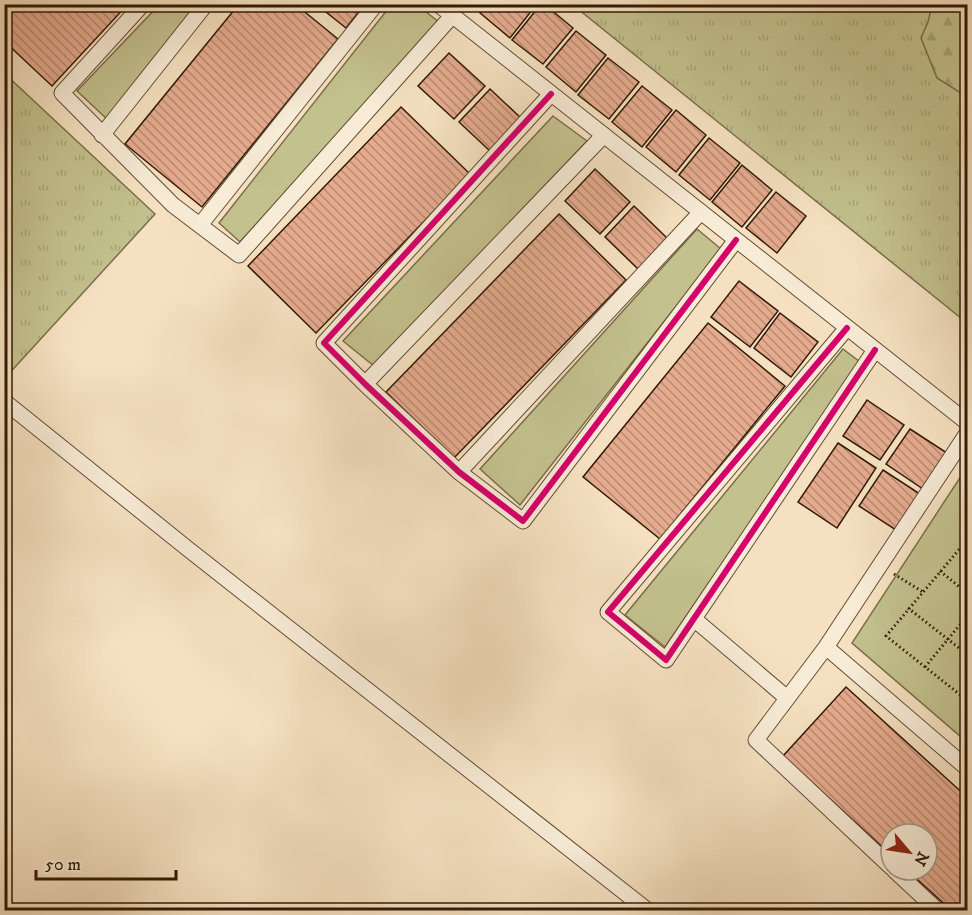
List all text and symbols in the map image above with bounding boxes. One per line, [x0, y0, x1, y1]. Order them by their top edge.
north arrow [879, 822, 939, 882]
scale bar [36, 843, 176, 881]
text: N [909, 848, 933, 869]
text: 50 m [45, 854, 81, 876]

